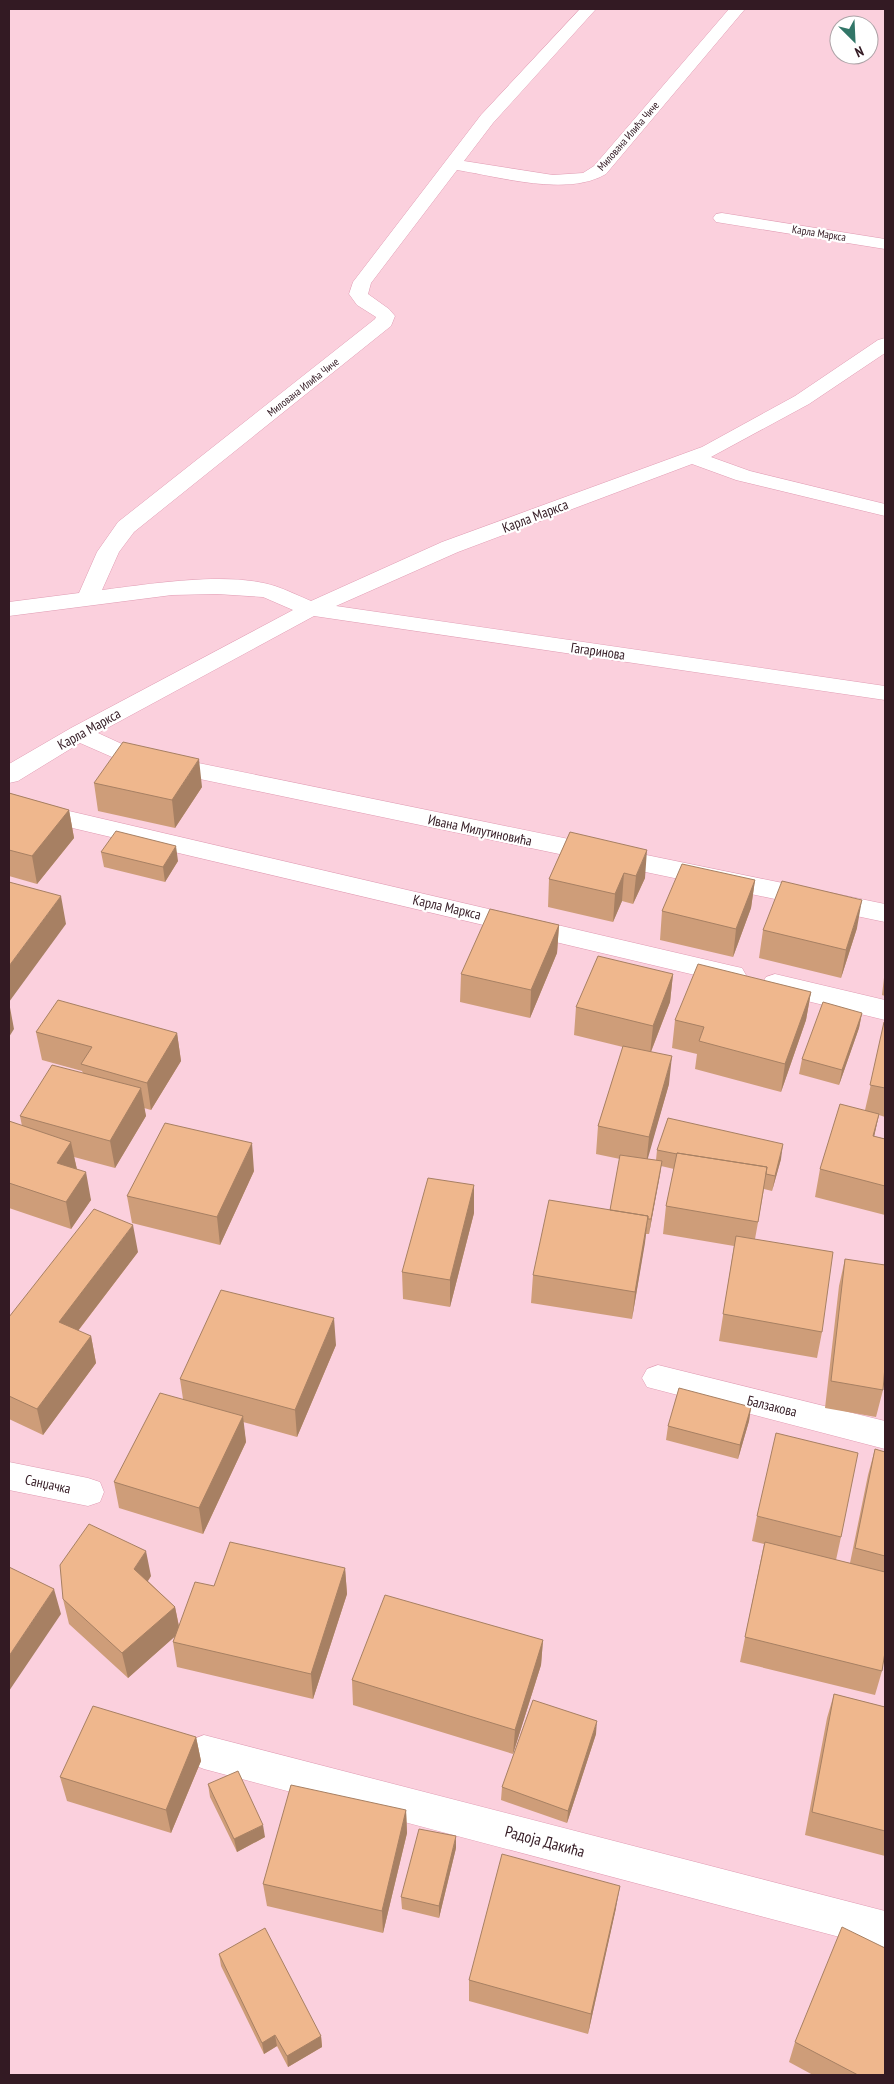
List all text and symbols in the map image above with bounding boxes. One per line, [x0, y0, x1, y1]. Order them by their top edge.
north arrow [829, 15, 879, 65]
text: N [852, 42, 866, 62]
street label: Милована Илића Чиче [594, 98, 662, 174]
street label: Карла Маркса [791, 222, 847, 244]
street label: Милована Илића Чиче [264, 354, 342, 419]
street label: Карла Маркса [499, 495, 571, 537]
street label: Гагаринова [570, 638, 626, 664]
street label: Карла Маркса [54, 704, 124, 754]
street label: Ивана Милутиновића [426, 810, 534, 850]
street label: Карла Маркса [411, 890, 483, 924]
street label: Балзакова [745, 1391, 799, 1421]
street label: Санџачка [23, 1470, 73, 1498]
street label: Радоја Дакића [503, 1821, 587, 1861]

